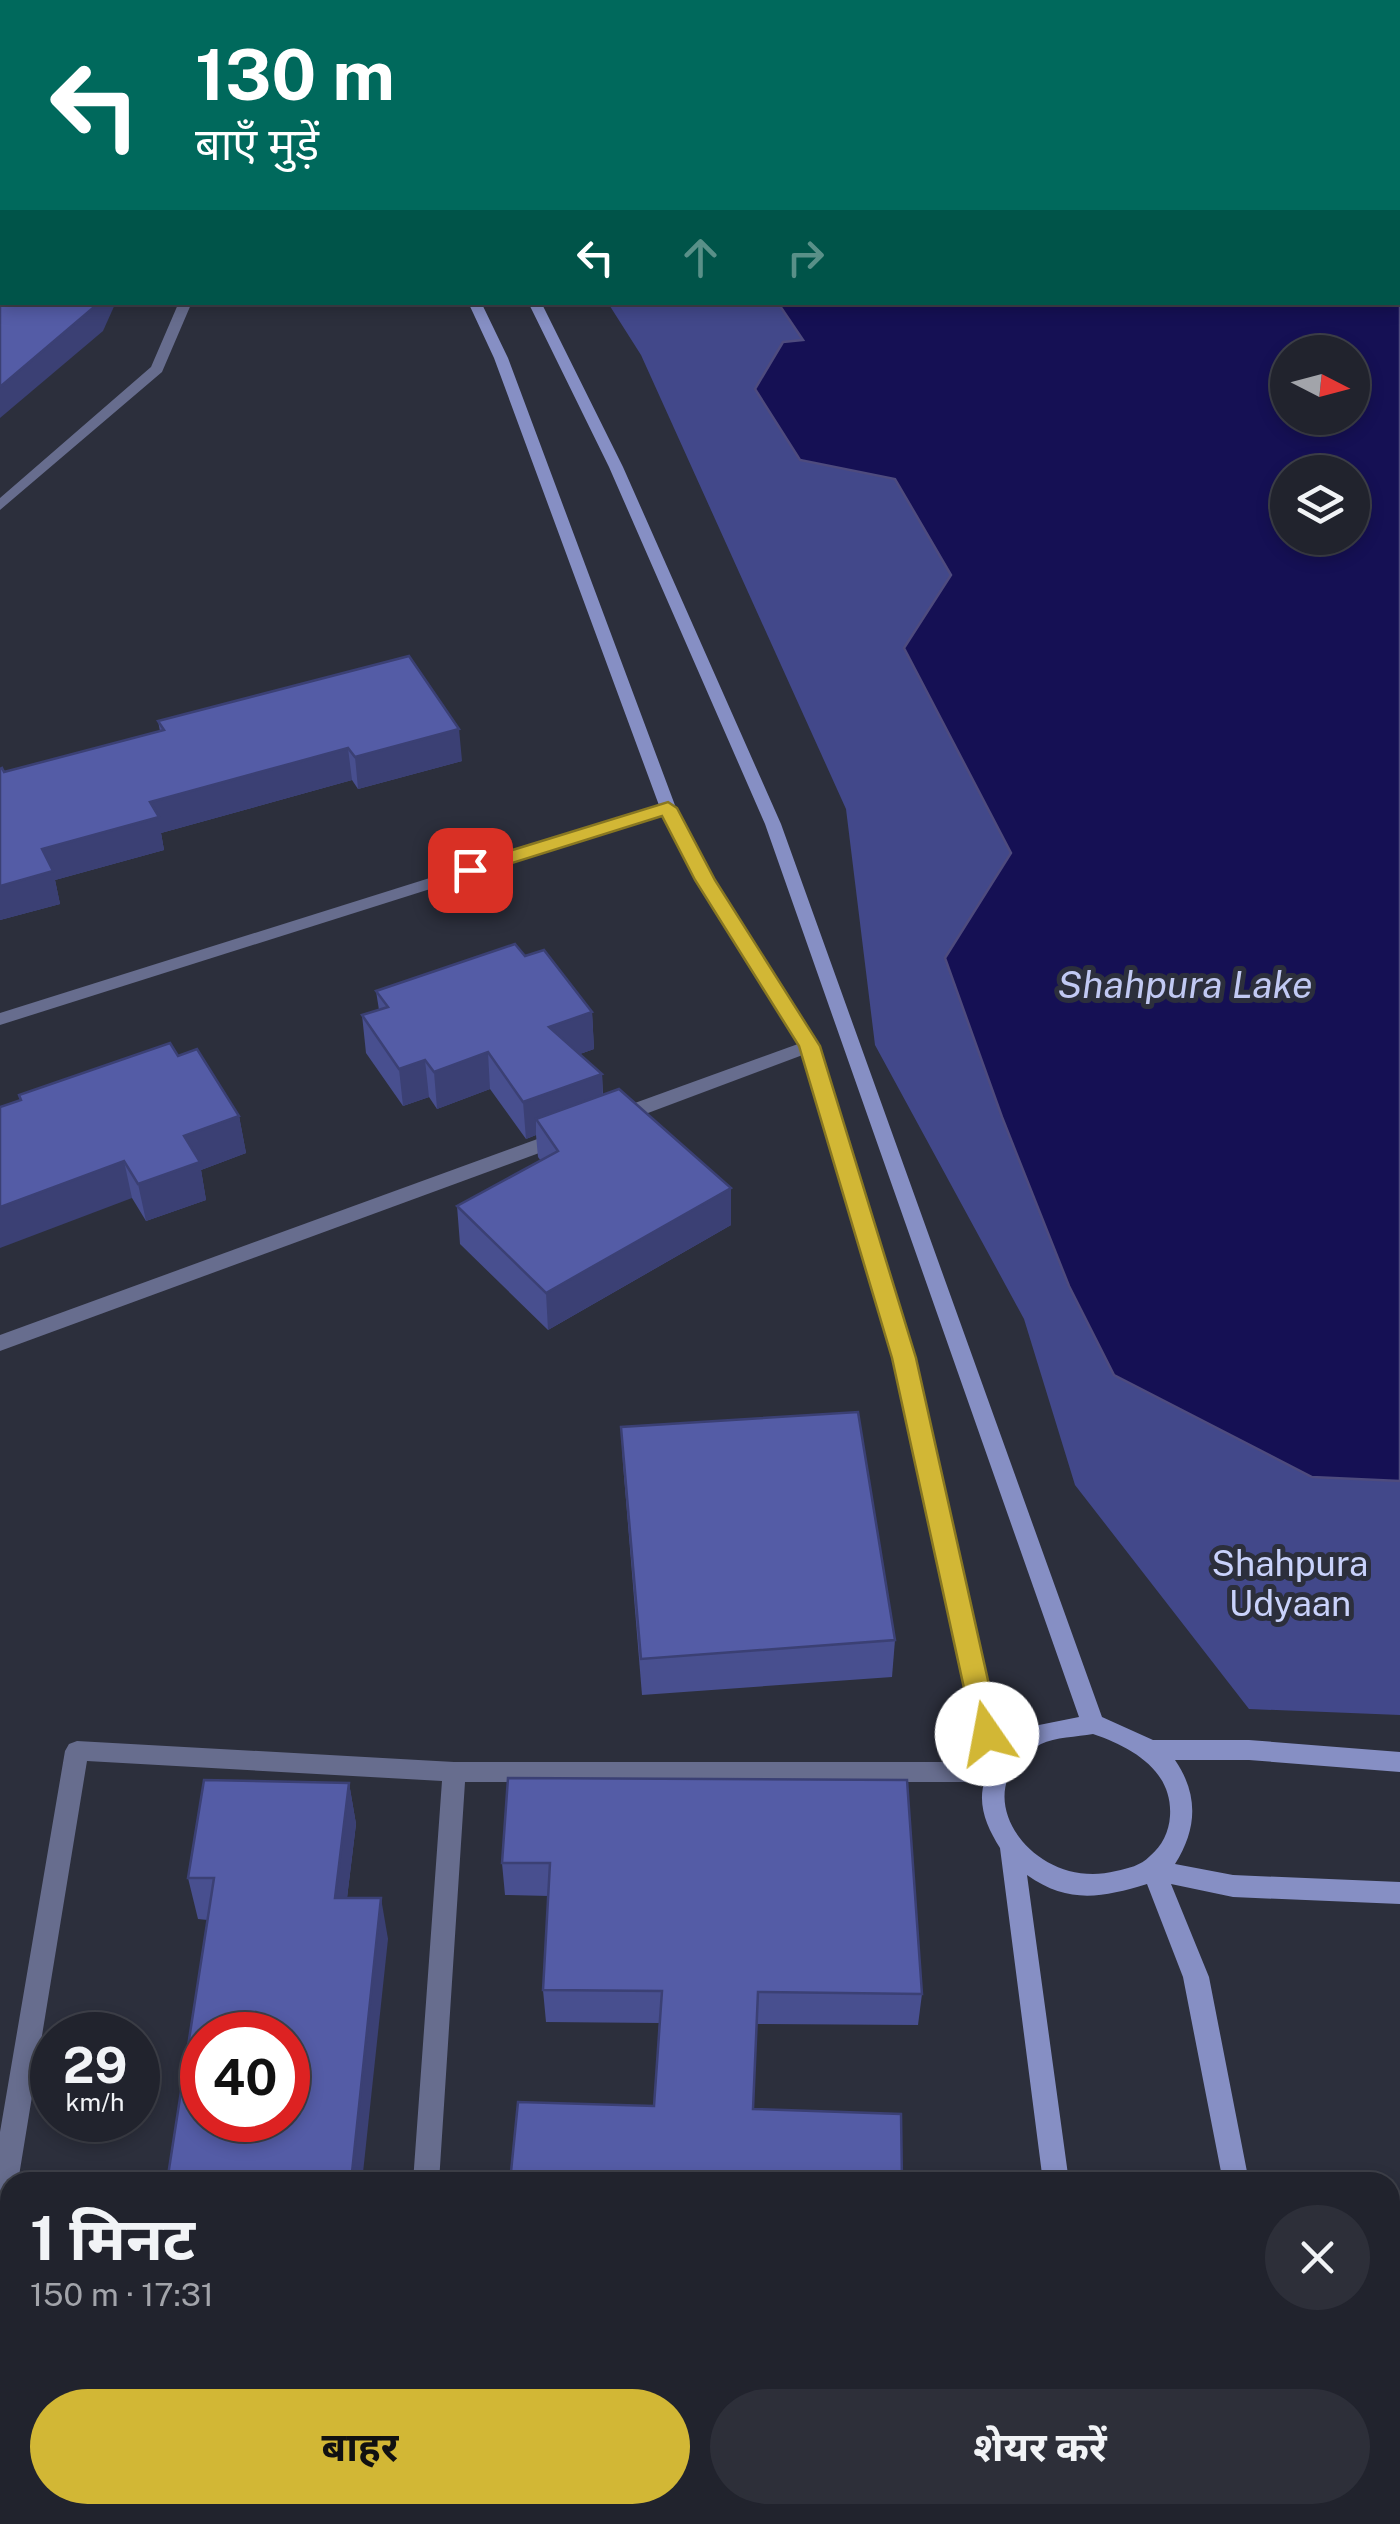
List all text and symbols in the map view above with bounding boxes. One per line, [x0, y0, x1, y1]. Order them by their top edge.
text: 130 m [195, 33, 395, 116]
icon: left [30, 40, 160, 170]
text: बाएँ मुड़ें [195, 117, 319, 170]
icon: left [568, 230, 623, 285]
icon: ahead [673, 230, 728, 285]
icon: right [778, 230, 833, 285]
north arrow [1270, 335, 1370, 435]
map controls [1270, 335, 1370, 555]
button: layers [1270, 455, 1370, 555]
pin [428, 828, 513, 913]
icon: arrive [443, 843, 498, 898]
water label: Shahpura Lake [1057, 962, 1313, 1007]
park label: Shahpura Udyaan [1212, 1543, 1368, 1624]
position arrow [935, 1682, 1039, 1786]
speed limit sign: 40 [180, 2012, 310, 2142]
text: 29 [63, 2035, 127, 2094]
text: km/h [66, 2087, 124, 2117]
text: 1 मिनट [30, 2203, 195, 2274]
button: close [1265, 2205, 1370, 2310]
text: 150 m · 17:31 [30, 2276, 214, 2313]
button: बाहर [30, 2389, 690, 2504]
button: शेयर करें [710, 2389, 1370, 2504]

